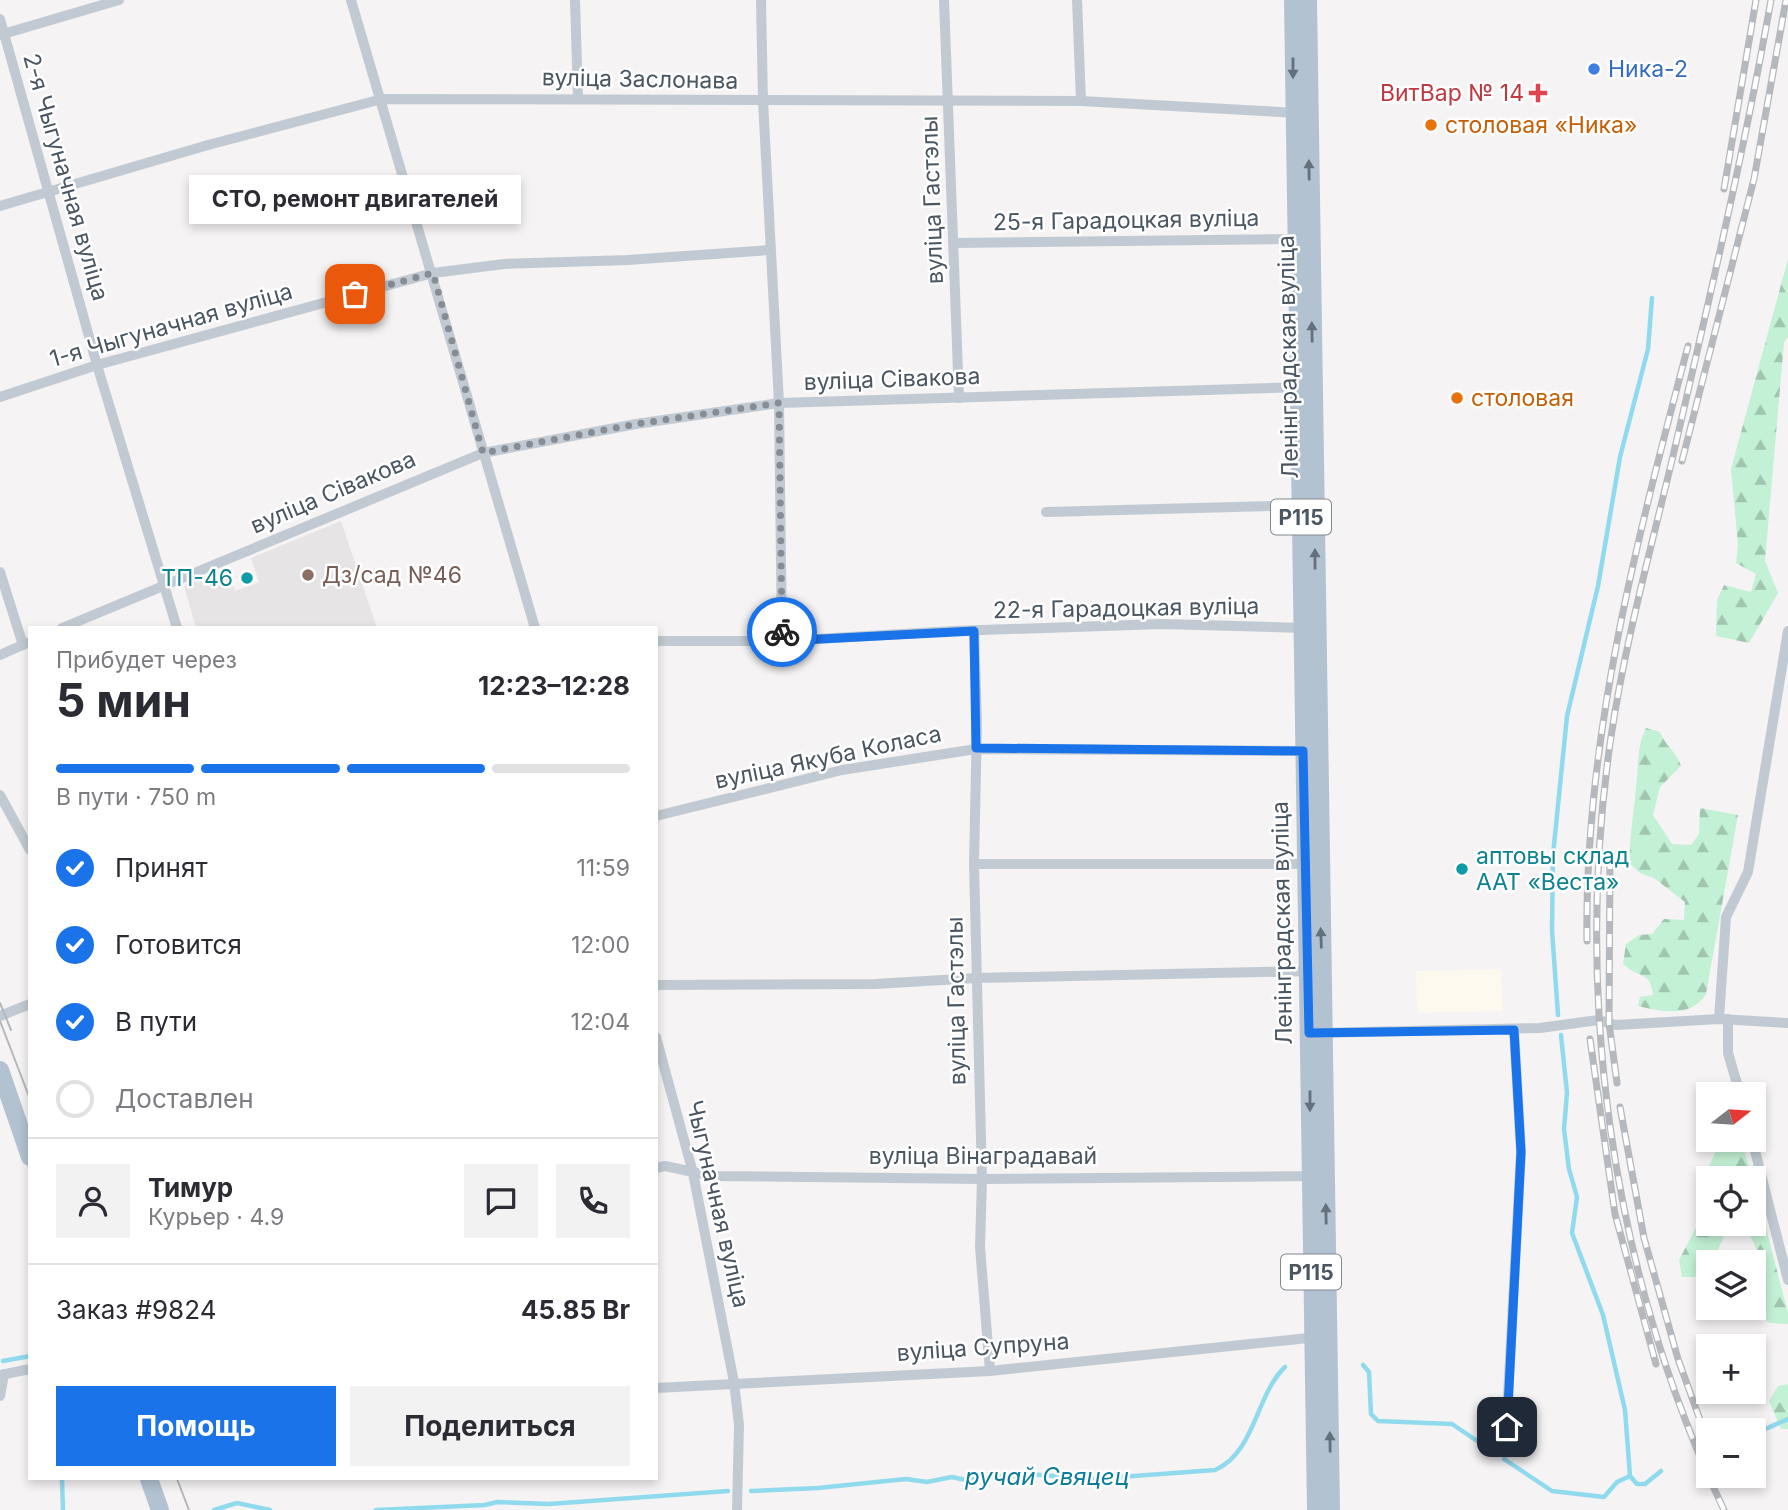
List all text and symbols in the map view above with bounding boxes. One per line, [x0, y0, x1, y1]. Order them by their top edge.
street label: 2-я Чыгуначная вуліца [17, 50, 115, 304]
place label: Ника-2 [1608, 55, 1688, 83]
one-way arrow [1287, 57, 1299, 79]
marker: Ника-2 [1586, 61, 1602, 77]
street label: вуліца Заслонава [542, 63, 738, 95]
place label: ВитВар № 14 [1380, 79, 1524, 107]
marker: ВитВар № 14 [1530, 85, 1546, 101]
place label: столовая «Ника» [1445, 111, 1637, 139]
street label: вуліца Гастэлы [915, 115, 949, 285]
marker: столовая «Ника» [1423, 117, 1439, 133]
one-way arrow [1304, 159, 1315, 181]
callout: СТО, ремонт двигателей [189, 175, 521, 224]
text: СТО, ремонт двигателей [212, 185, 498, 213]
street label: 25-я Гарадоцкая вуліца [993, 204, 1259, 236]
street label: Ленінградская вуліца [1272, 235, 1304, 479]
pin [325, 264, 385, 324]
icon: bag [336, 275, 374, 313]
street label: 1-я Чыгуначная вуліца [46, 277, 296, 373]
one-way arrow [1307, 321, 1318, 343]
street label: вуліца Сівакова [803, 362, 981, 396]
place label: столовая [1471, 384, 1574, 412]
marker: столовая [1449, 390, 1465, 406]
street label: вуліца Сівакова [246, 445, 420, 539]
road number: Р115 [1271, 500, 1331, 534]
one-way arrow [1309, 548, 1321, 570]
place label: Дз/сад №46 [322, 561, 462, 589]
place label: ТП-46 [161, 564, 233, 592]
marker: Дз/сад №46 [300, 567, 316, 583]
marker: ТП-46 [239, 570, 255, 586]
street label: 22-я Гарадоцкая вуліца [993, 592, 1259, 624]
courier [747, 597, 817, 667]
icon: bike [763, 613, 801, 651]
text: Прибудет через [56, 646, 237, 674]
text: 12:23–12:28 [478, 670, 630, 701]
text: 5 мин [56, 672, 191, 728]
street label: вуліца Якуба Коласа [712, 719, 944, 795]
text: В пути · 750 m [56, 783, 216, 811]
street label: Ленінградская вуліца [1266, 801, 1298, 1045]
place label: аптовы склад ААТ «Веста» [1476, 842, 1629, 896]
icon: check [56, 849, 94, 887]
text: Принят [115, 852, 208, 883]
text: 11:59 [576, 854, 630, 882]
marker: аптовы склад ААТ «Веста» [1454, 861, 1470, 877]
street label: вуліца Гастэлы [941, 917, 971, 1085]
icon: check [56, 926, 94, 964]
one-way arrow [1315, 927, 1327, 949]
text: Готовится [115, 929, 242, 960]
text: 12:00 [571, 931, 630, 959]
icon: check [56, 1003, 94, 1041]
text: В пути [115, 1006, 197, 1037]
text: 12:04 [571, 1008, 630, 1036]
north arrow [1696, 1082, 1766, 1152]
map controls [1696, 1082, 1766, 1488]
text: Доставлен [115, 1083, 254, 1114]
one-way arrow [1304, 1091, 1315, 1113]
street label: Чыгуначная вуліца [680, 1097, 756, 1311]
street label: вуліца Вінаградавай [869, 1142, 1097, 1170]
button: person [56, 1164, 130, 1238]
button: chat [464, 1164, 538, 1238]
button: phone [556, 1164, 630, 1238]
button: locate [1696, 1166, 1766, 1236]
text: Тимур [148, 1172, 233, 1203]
text: Курьер · 4.9 [148, 1203, 284, 1231]
one-way arrow [1320, 1203, 1332, 1225]
button: layers [1696, 1250, 1766, 1320]
road number: Р115 [1281, 1254, 1341, 1290]
text: Заказ #9824 [56, 1294, 216, 1325]
text: 45.85 Br [521, 1294, 630, 1325]
street label: вуліца Супруна [896, 1327, 1070, 1367]
button: + [1696, 1334, 1766, 1404]
button: Помощь [56, 1386, 336, 1466]
button: Поделиться [350, 1386, 630, 1466]
pin [1477, 1397, 1537, 1457]
icon: home [1488, 1408, 1526, 1446]
button: − [1696, 1418, 1766, 1488]
one-way arrow [1324, 1431, 1336, 1453]
water label: ручай Свяцец [964, 1462, 1129, 1491]

